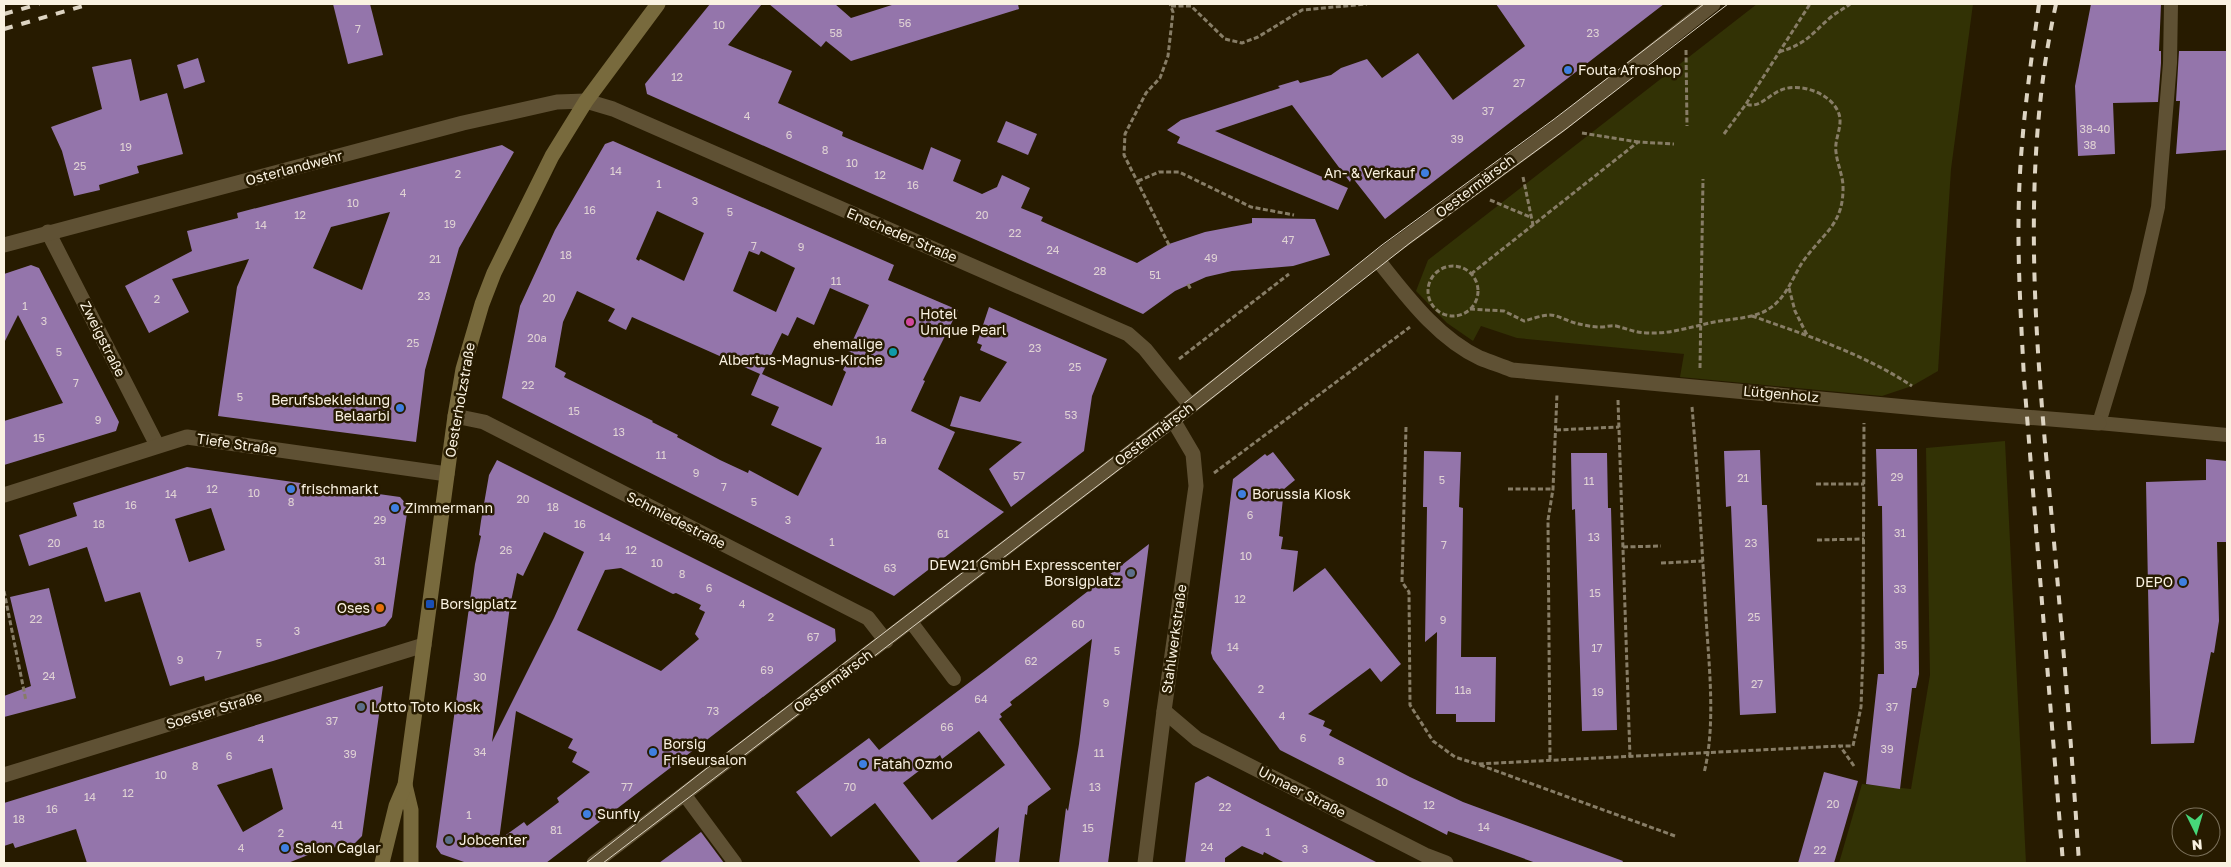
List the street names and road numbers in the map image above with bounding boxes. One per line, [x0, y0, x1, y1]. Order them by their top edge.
street label: Osterlandwehr [243, 146, 345, 189]
street label: Oestermärsch [1432, 150, 1518, 221]
street label: Enscheder Straße [844, 204, 960, 265]
street label: Zweigstraße [77, 298, 130, 379]
street label: Oesterholzstraße [441, 341, 478, 459]
street label: Lütgenholz [1743, 382, 1820, 405]
street label: Oestermärsch [1111, 398, 1197, 469]
street label: Tiefe Straße [196, 429, 278, 458]
street label: Schmiedestraße [624, 487, 729, 552]
street label: Stahlwerkstraße [1157, 583, 1190, 695]
street label: Oestermärsch [790, 645, 876, 716]
street label: Soester Straße [164, 687, 264, 732]
street label: Unnaer Straße [1256, 762, 1349, 821]

